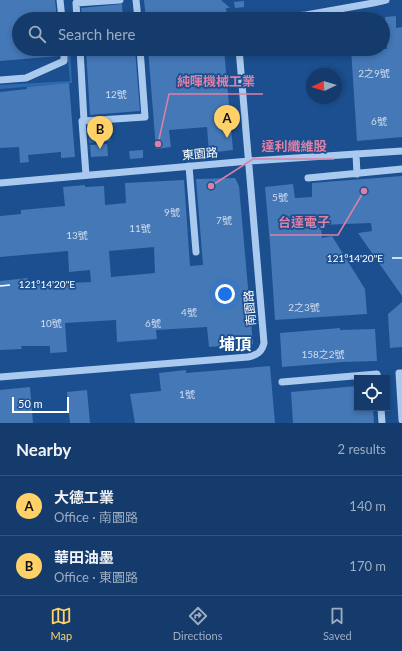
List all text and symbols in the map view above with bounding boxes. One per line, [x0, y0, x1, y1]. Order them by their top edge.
search box [12, 12, 390, 56]
icon: search [26, 23, 48, 45]
text: Search here [58, 25, 135, 43]
house number: 2之9號 [358, 67, 390, 79]
north arrow [306, 68, 342, 104]
callout: 純暉機械工業 [169, 69, 263, 94]
text: 純暉機械工業 [177, 73, 255, 89]
house number: 12號 [105, 88, 127, 100]
pin: A [214, 105, 240, 138]
house number: 6號 [371, 115, 387, 127]
pin: B [87, 116, 113, 149]
callout: 達利纖維股 [253, 134, 334, 159]
text: 達利纖維股 [261, 138, 327, 154]
street label: 東園路 [181, 144, 219, 163]
house number: 5號 [272, 191, 288, 203]
house number: 9號 [164, 206, 180, 218]
callout: 台達電子 [270, 210, 338, 235]
house number: 7號 [216, 214, 232, 226]
text: 台達電子 [278, 214, 330, 230]
house number: 11號 [129, 222, 151, 234]
house number: 13號 [66, 229, 88, 241]
text: 121°14'20"E [327, 252, 383, 264]
text: 121°14'20"E [19, 278, 75, 290]
your location [215, 284, 235, 304]
street label: 南園路 [240, 289, 259, 327]
house number: 2之3號 [288, 301, 320, 313]
house number: 4號 [181, 306, 197, 318]
house number: 10號 [40, 317, 62, 329]
house number: 6號 [145, 317, 161, 329]
district label: 埔頂 [219, 334, 252, 353]
house number: 158之2號 [301, 348, 345, 360]
map controls [354, 375, 390, 411]
button: locate [354, 375, 390, 411]
house number: 1號 [179, 388, 195, 400]
scale bar [12, 395, 69, 414]
text: 50 m [18, 397, 43, 410]
text: Nearby [16, 439, 71, 460]
text: 2 results [338, 441, 386, 457]
text: 大德工業 [54, 488, 114, 506]
text: A [24, 498, 34, 514]
text: 140 m [349, 498, 386, 514]
text: Office · 南園路 [54, 509, 138, 525]
text: 華田油墨 [54, 548, 114, 566]
text: B [25, 558, 33, 574]
text: 170 m [349, 558, 386, 574]
text: Office · 東園路 [54, 569, 138, 585]
tab: Map [50, 605, 72, 642]
tab: Directions [173, 605, 222, 642]
tab: Saved [323, 605, 352, 642]

